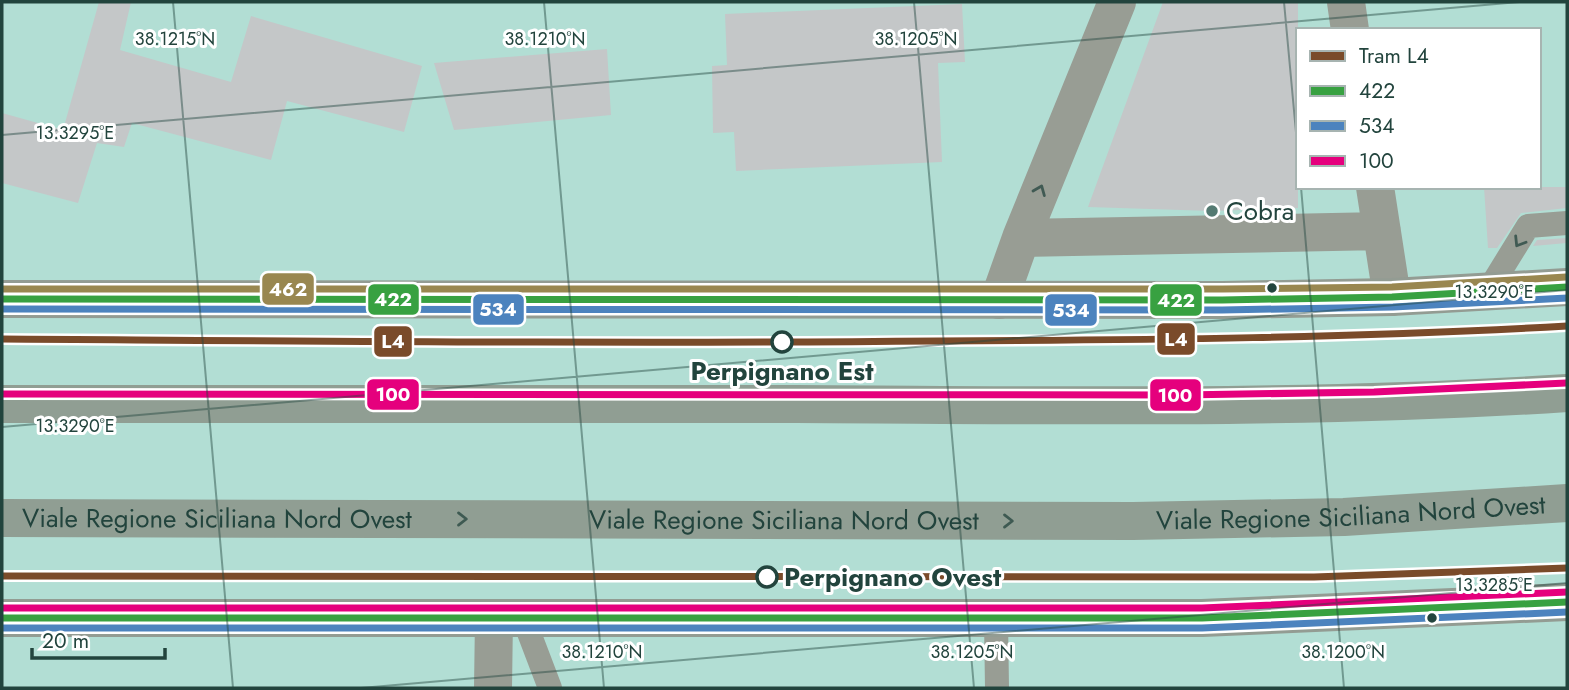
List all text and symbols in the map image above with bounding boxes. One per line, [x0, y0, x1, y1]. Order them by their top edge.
text: 38.1215°N [135, 26, 215, 52]
text: 38.1210°N [505, 26, 585, 52]
text: 38.1205°N [874, 26, 958, 52]
legend [1296, 28, 1541, 189]
text: Tram L4 [1359, 41, 1429, 71]
text: 422 [1359, 76, 1395, 106]
text: 534 [1359, 111, 1395, 141]
text: 13.3295°E [36, 120, 114, 146]
text: 100 [1359, 146, 1394, 176]
one-way arrow [1032, 185, 1046, 197]
place label: Cobra [1226, 192, 1294, 230]
marker: Cobra [1204, 203, 1220, 219]
one-way arrow [1514, 234, 1527, 247]
line badge: 462 [261, 272, 315, 306]
text: 462 [269, 276, 307, 303]
text: 13.3290°E [1454, 279, 1534, 305]
unlabelled marker [1265, 281, 1279, 295]
line badge: 422 [367, 283, 420, 316]
line badge: 422 [1149, 283, 1203, 317]
text: 422 [374, 286, 412, 313]
text: 422 [1157, 287, 1195, 314]
line badge: 534 [472, 293, 525, 326]
line badge: 534 [1044, 293, 1098, 327]
text: 534 [479, 296, 517, 323]
text: 534 [1052, 297, 1090, 324]
line badge: L4 [1156, 322, 1196, 356]
line badge: L4 [373, 325, 413, 358]
text: L4 [1164, 326, 1188, 353]
text: L4 [381, 328, 405, 355]
marker: Perpignano Est [771, 331, 793, 353]
place label: Perpignano Est [691, 352, 874, 390]
line badge: 100 [366, 378, 420, 411]
line badge: 100 [1149, 378, 1202, 412]
text: 100 [376, 381, 410, 408]
text: 100 [1158, 382, 1192, 409]
text: 13.3290°E [35, 413, 115, 439]
street label: Viale Regione Siciliana Nord Ovest [1156, 485, 1547, 540]
street label: Viale Regione Siciliana Nord Ovest [22, 499, 413, 538]
street label: Viale Regione Siciliana Nord Ovest [589, 501, 980, 540]
one-way arrow [457, 511, 468, 527]
one-way arrow [1003, 513, 1014, 529]
place label: Perpignano Ovest [784, 558, 1002, 596]
marker: Perpignano Ovest [756, 566, 778, 588]
text: 13.3285°E [1455, 572, 1533, 598]
unlabelled marker [1425, 611, 1439, 625]
scale bar [32, 616, 164, 660]
text: 20 m [42, 626, 89, 656]
text: 38.1210°N [562, 639, 642, 665]
text: 38.1205°N [930, 639, 1014, 665]
text: 38.1200°N [1301, 639, 1385, 665]

